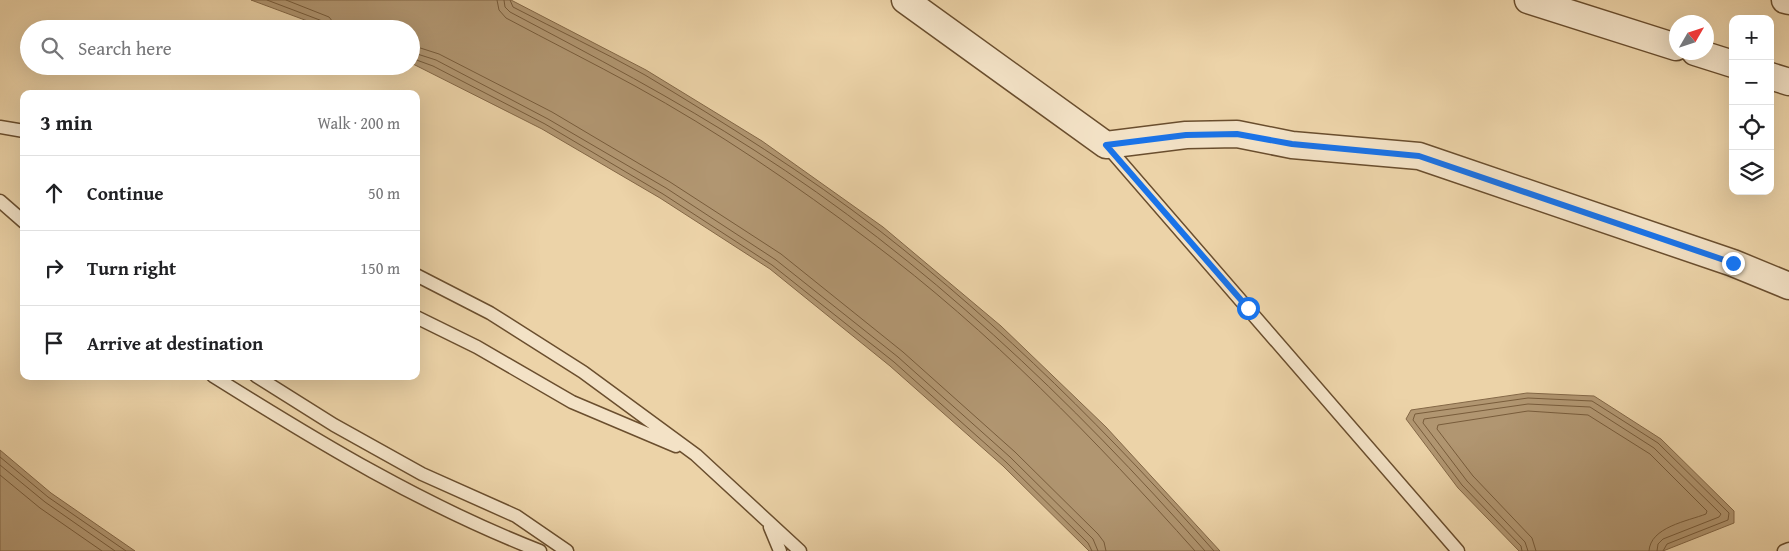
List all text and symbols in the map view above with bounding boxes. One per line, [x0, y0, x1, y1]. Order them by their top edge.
north arrow [1669, 15, 1714, 60]
map controls [1729, 15, 1774, 195]
button: + [1729, 15, 1774, 60]
search box [20, 20, 420, 75]
icon: search [38, 34, 66, 62]
text: Search here [78, 34, 172, 62]
button: − [1729, 60, 1774, 105]
button: locate [1729, 105, 1774, 150]
text: 3 min [40, 107, 92, 138]
text: Walk · 200 m [317, 111, 400, 135]
button: layers [1729, 150, 1774, 195]
icon: ahead [40, 179, 68, 207]
text: Continue [87, 179, 164, 207]
text: 50 m [368, 181, 400, 205]
route end [1722, 252, 1745, 275]
icon: right [40, 254, 68, 282]
text: Turn right [87, 254, 176, 282]
text: 150 m [360, 256, 400, 280]
route start [1237, 297, 1260, 320]
icon: arrive [40, 329, 68, 357]
text: Arrive at destination [87, 329, 263, 357]

